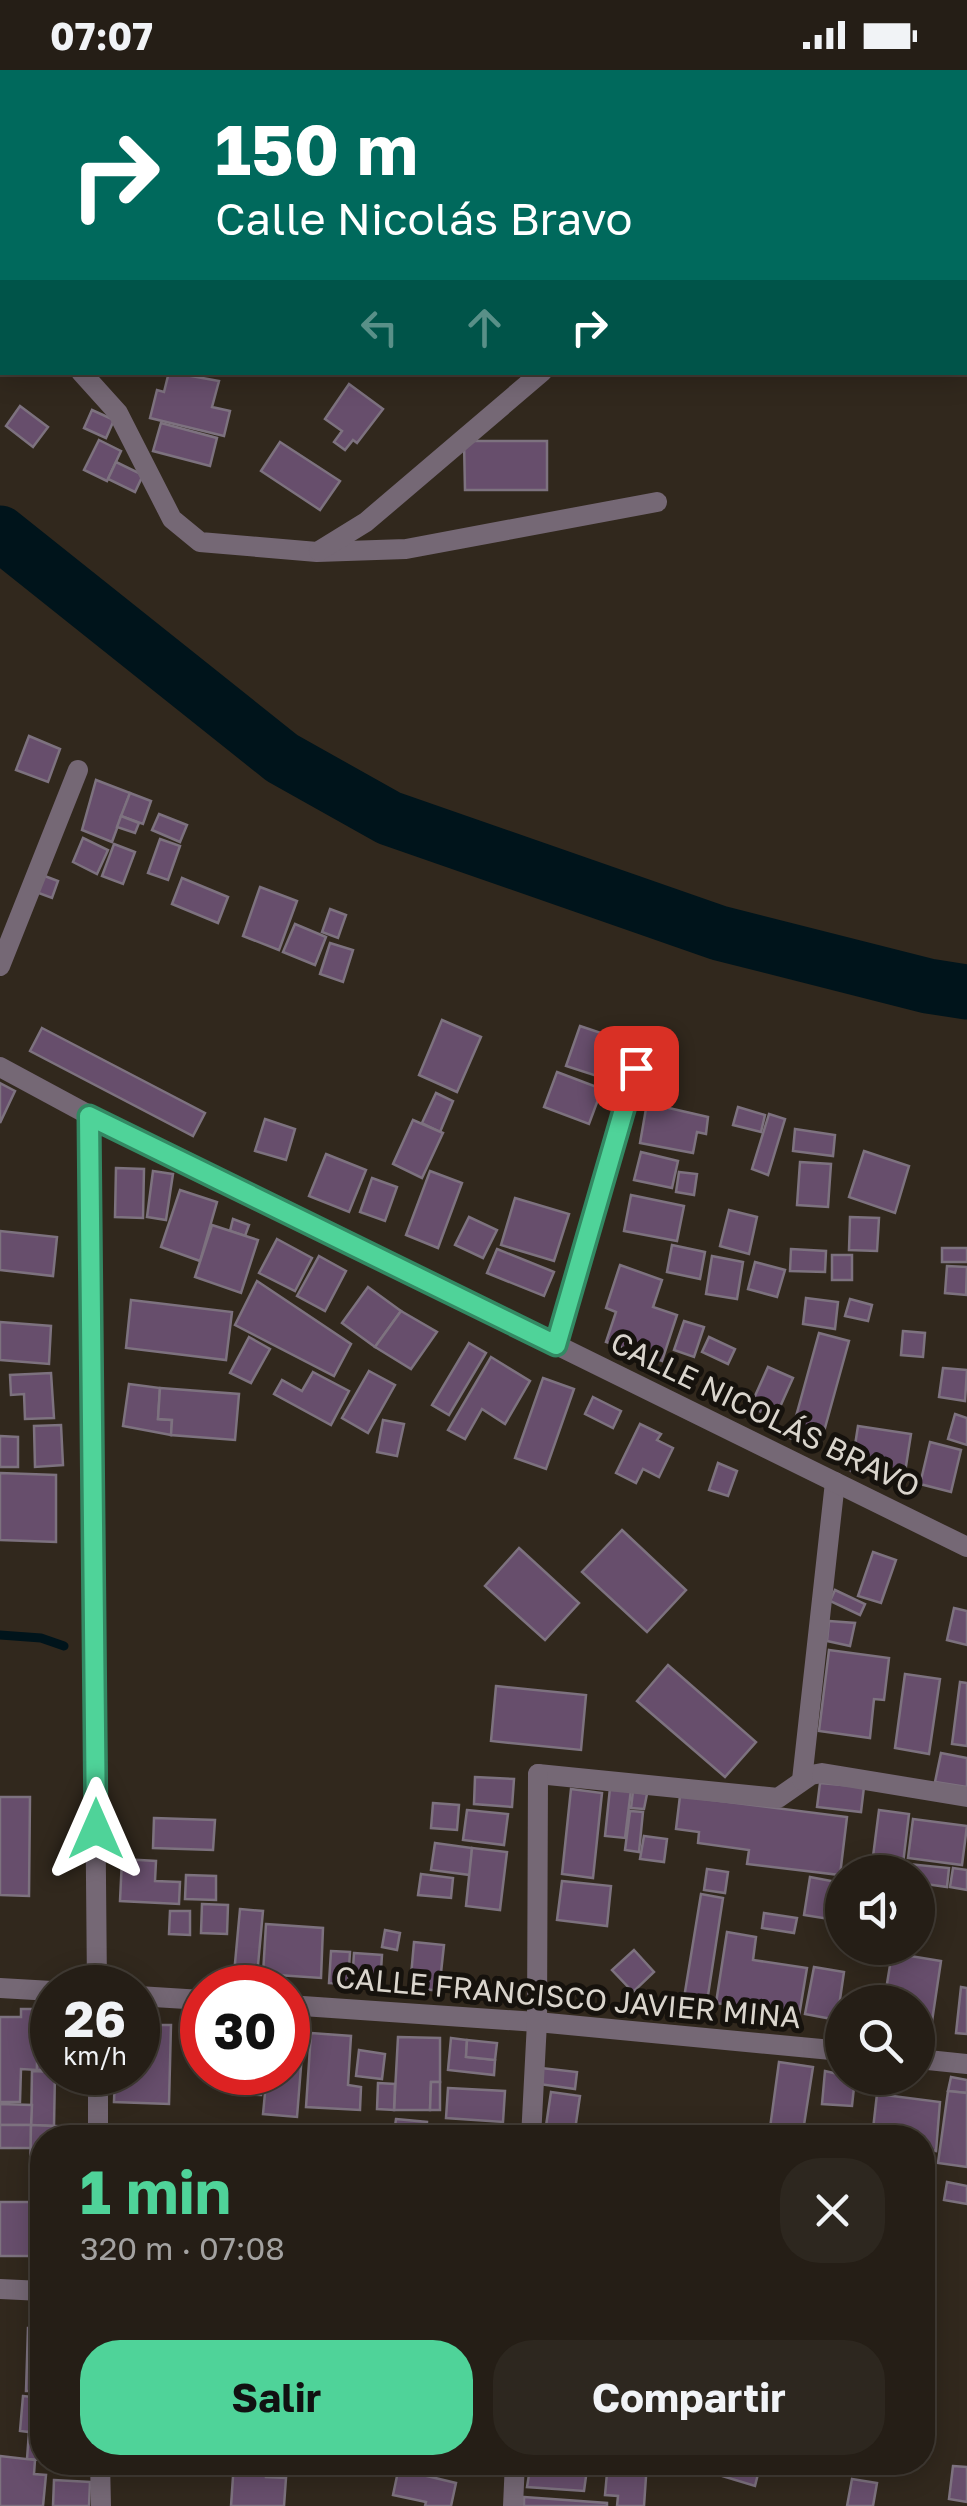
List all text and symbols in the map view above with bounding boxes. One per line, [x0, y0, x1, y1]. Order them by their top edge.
text: 07:07 [50, 13, 153, 58]
text: 150 m [215, 106, 418, 190]
icon: right [50, 110, 180, 240]
text: Calle Nicolás Bravo [215, 191, 633, 245]
icon: left [352, 300, 407, 355]
icon: ahead [457, 300, 512, 355]
icon: right [562, 300, 617, 355]
pin [594, 1026, 679, 1111]
icon: arrive [609, 1041, 664, 1096]
street label: CALLE NICOLÁS BRAVO [605, 1324, 926, 1505]
position arrow [44, 1777, 148, 1881]
map controls [825, 1855, 935, 2095]
button: sound [825, 1855, 935, 1965]
street label: CALLE FRANCISCO JAVIER MINA [334, 1959, 802, 2035]
speed limit sign: 30 [180, 1965, 310, 2095]
button: search [825, 1985, 935, 2095]
text: 26 [64, 1988, 126, 2048]
text: km/h [63, 2040, 127, 2071]
text: 1 min [80, 2155, 231, 2227]
button: close [780, 2158, 885, 2263]
text: 320 m · 07:08 [80, 2229, 285, 2267]
button: Salir [80, 2340, 473, 2455]
button: Compartir [493, 2340, 885, 2455]

